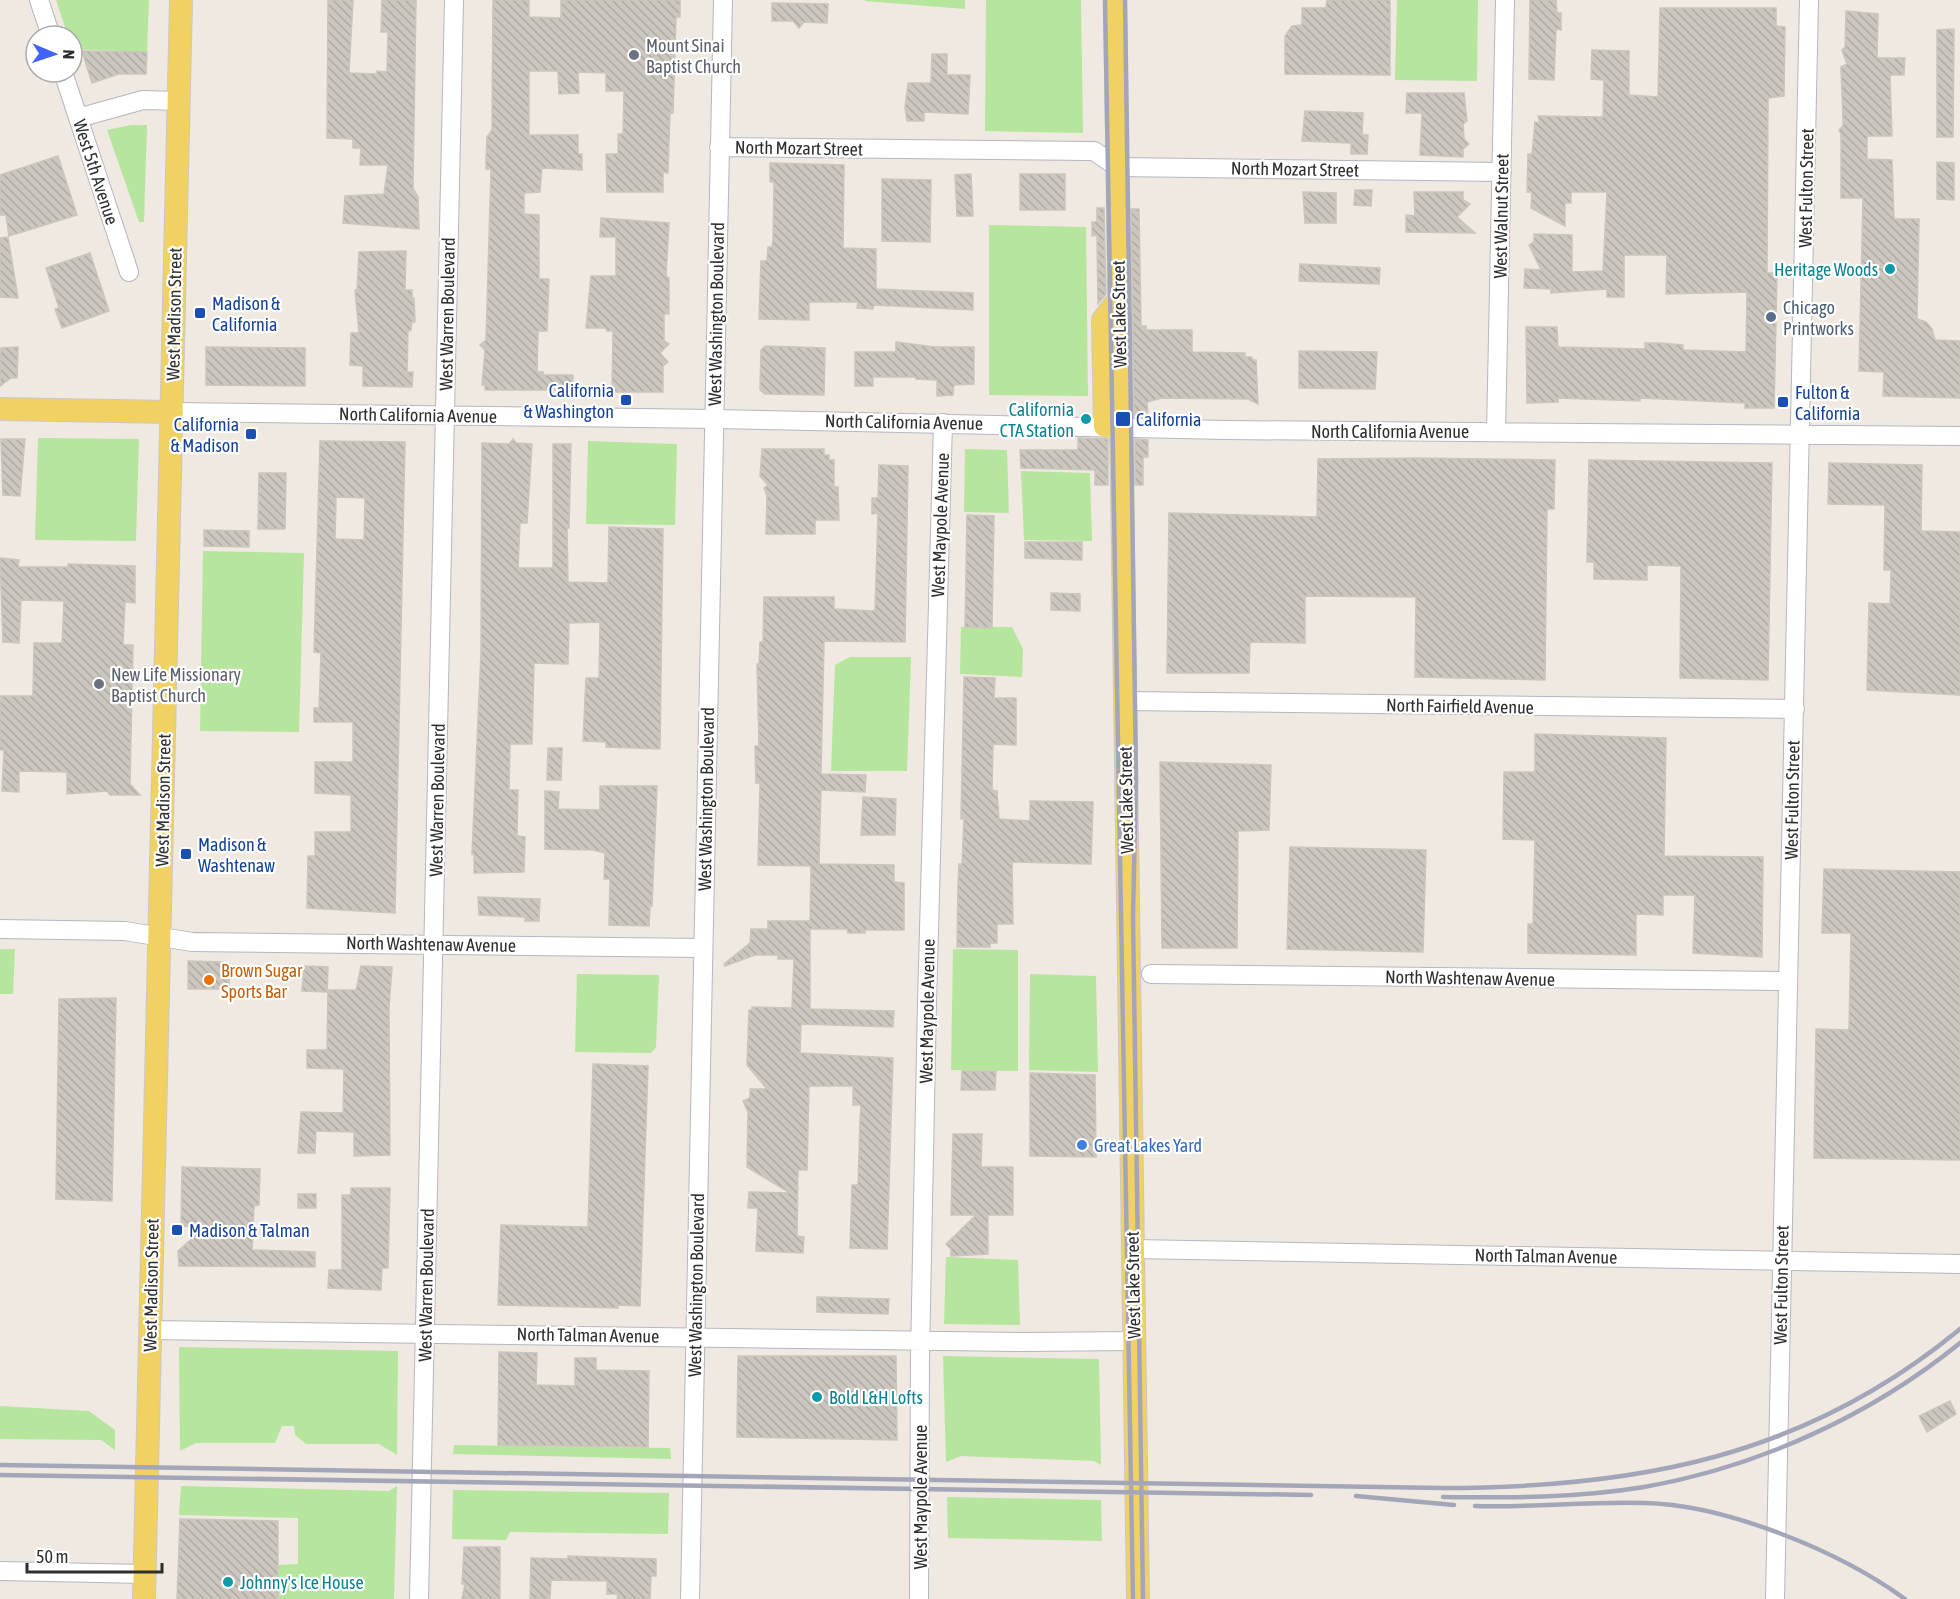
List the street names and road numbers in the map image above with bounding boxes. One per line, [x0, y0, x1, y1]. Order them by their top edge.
street label: West 5th Avenue [69, 117, 123, 227]
street label: West Fulton Street [1794, 128, 1818, 248]
street label: North Mozart Street [735, 136, 863, 160]
street label: West Walnut Street [1489, 153, 1513, 279]
street label: North Mozart Street [1231, 157, 1359, 181]
street label: West Washington Boulevard [704, 222, 728, 406]
street label: West Warren Boulevard [435, 237, 459, 391]
street label: West Madison Street [162, 247, 186, 381]
street label: West Lake Street [1108, 260, 1130, 368]
street label: North California Avenue [339, 403, 497, 427]
street label: North California Avenue [825, 410, 983, 434]
street label: North California Avenue [1311, 421, 1469, 442]
street label: West Maypole Avenue [927, 452, 953, 598]
street label: North Fairfield Avenue [1386, 694, 1534, 718]
street label: West Washington Boulevard [694, 707, 718, 891]
street label: West Warren Boulevard [425, 723, 449, 877]
street label: West Madison Street [151, 733, 175, 867]
street label: West Fulton Street [1780, 740, 1804, 860]
street label: West Lake Street [1115, 746, 1137, 854]
street label: North Washtenaw Avenue [346, 932, 516, 956]
street label: West Maypole Avenue [915, 939, 939, 1083]
street label: North Washtenaw Avenue [1385, 966, 1555, 990]
street label: West Washington Boulevard [684, 1193, 708, 1377]
street label: West Warren Boulevard [414, 1208, 438, 1362]
street label: West Madison Street [139, 1218, 163, 1352]
street label: West Fulton Street [1769, 1225, 1793, 1345]
street label: West Lake Street [1122, 1231, 1144, 1339]
street label: North Talman Avenue [1474, 1244, 1618, 1268]
street label: North Talman Avenue [516, 1323, 660, 1347]
street label: West Maypole Avenue [910, 1425, 931, 1569]

